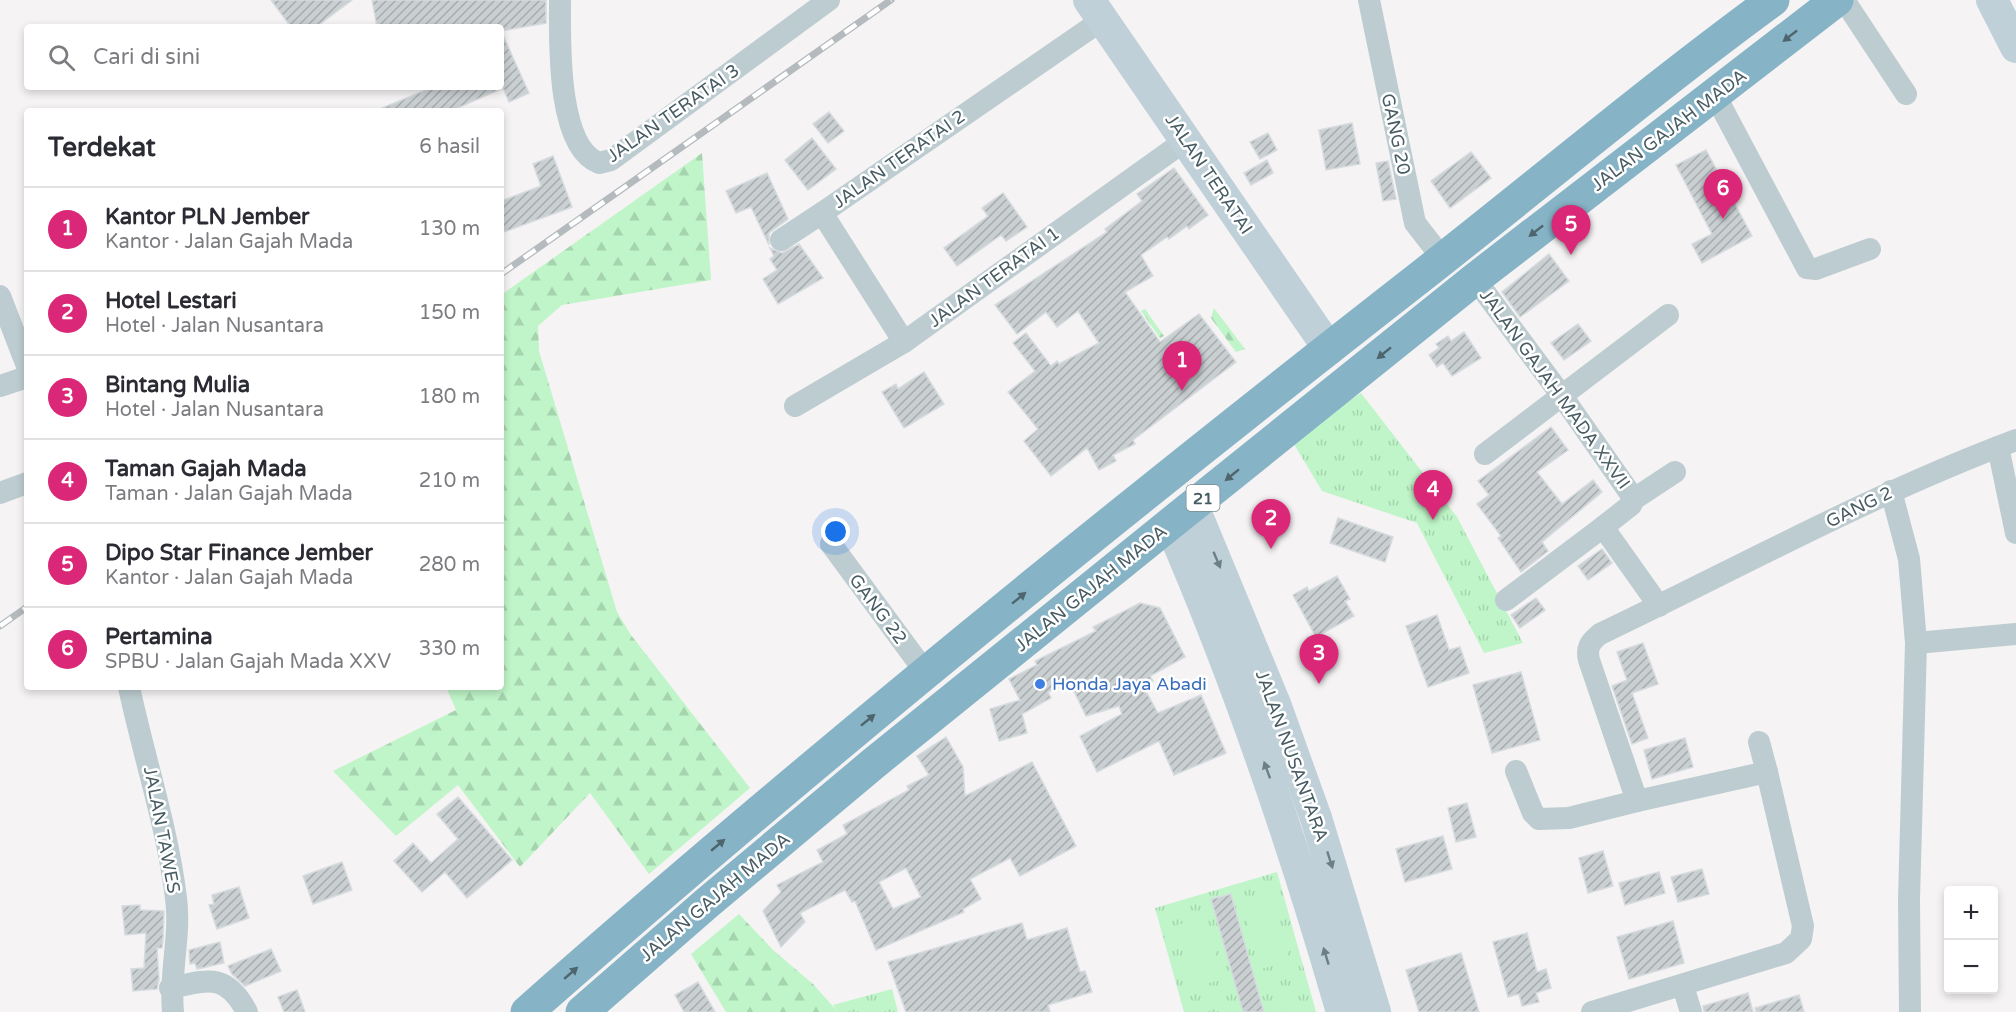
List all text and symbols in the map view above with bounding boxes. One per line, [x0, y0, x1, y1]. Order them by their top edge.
search box [24, 24, 504, 90]
one-way arrow [1782, 29, 1798, 42]
icon: search [45, 41, 78, 74]
text: Cari di sini [93, 44, 200, 70]
street label: JALAN TERATAI 3 [603, 59, 743, 167]
street label: JALAN GAJAH MADA [1587, 64, 1751, 196]
street label: GANG 20 [1377, 91, 1415, 177]
street label: JALAN TERATAI 2 [829, 105, 969, 213]
street label: JALAN TERATAI [1161, 110, 1257, 238]
text: Terdekat [48, 132, 156, 163]
text: 6 hasil [419, 135, 480, 159]
pin: 6 [1704, 170, 1742, 219]
text: Kantor PLN Jember [105, 204, 310, 230]
pin: 5 [1552, 206, 1590, 255]
text: 1 [61, 217, 74, 241]
text: 130 m [419, 217, 480, 241]
street label: JALAN TERATAI 1 [924, 222, 1064, 332]
one-way arrow [1528, 225, 1544, 238]
text: Kantor · Jalan Gajah Mada [105, 230, 353, 254]
street label: JALAN GAJAH MADA XXVII [1475, 285, 1635, 493]
text: Hotel Lestari [105, 288, 237, 314]
text: 2 [61, 301, 74, 325]
text: 150 m [419, 301, 480, 325]
text: Hotel · Jalan Nusantara [105, 314, 324, 338]
pin: 1 [1162, 342, 1202, 391]
one-way arrow [1376, 347, 1392, 360]
text: Bintang Mulia [105, 372, 250, 398]
text: 3 [61, 385, 74, 409]
text: 180 m [419, 385, 480, 409]
text: Hotel · Jalan Nusantara [105, 398, 324, 422]
text: Taman Gajah Mada [105, 456, 307, 482]
text: 4 [61, 469, 74, 493]
text: 210 m [419, 469, 480, 493]
one-way arrow [1224, 469, 1240, 482]
pin: 4 [1414, 470, 1452, 520]
text: Taman · Jalan Gajah Mada [105, 482, 353, 506]
street label: GANG 2 [1822, 482, 1896, 532]
road number: 21 [1186, 485, 1220, 511]
pin: 2 [1252, 500, 1290, 549]
your location [821, 517, 850, 546]
street label: JALAN GAJAH MADA [1011, 520, 1171, 656]
text: Dipo Star Finance Jember [105, 540, 373, 566]
one-way arrow [1212, 551, 1222, 569]
text: 5 [61, 553, 74, 577]
text: 280 m [419, 553, 480, 577]
text: Kantor · Jalan Gajah Mada [105, 566, 353, 590]
street label: GANG 22 [844, 569, 912, 649]
one-way arrow [1012, 592, 1027, 604]
text: Pertamina [105, 624, 213, 650]
pin: 3 [1300, 634, 1338, 684]
text: 6 [61, 637, 74, 661]
text: 330 m [419, 637, 480, 661]
text: SPBU · Jalan Gajah Mada XXV [105, 650, 391, 674]
street label: JALAN NUSANTARA [1251, 667, 1333, 845]
place label: Honda Jaya Abadi [1052, 673, 1207, 695]
marker: Honda Jaya Abadi [1033, 677, 1047, 691]
one-way arrow [860, 714, 876, 727]
one-way arrow [1261, 761, 1271, 779]
street label: JALAN TAWES [139, 765, 185, 895]
street label: JALAN GAJAH MADA [636, 828, 794, 966]
one-way arrow [710, 839, 725, 852]
one-way arrow [1326, 851, 1335, 869]
map controls [1944, 886, 1998, 994]
button: + [1944, 886, 1998, 940]
button: − [1944, 940, 1998, 994]
one-way arrow [1321, 947, 1330, 965]
one-way arrow [563, 967, 578, 980]

